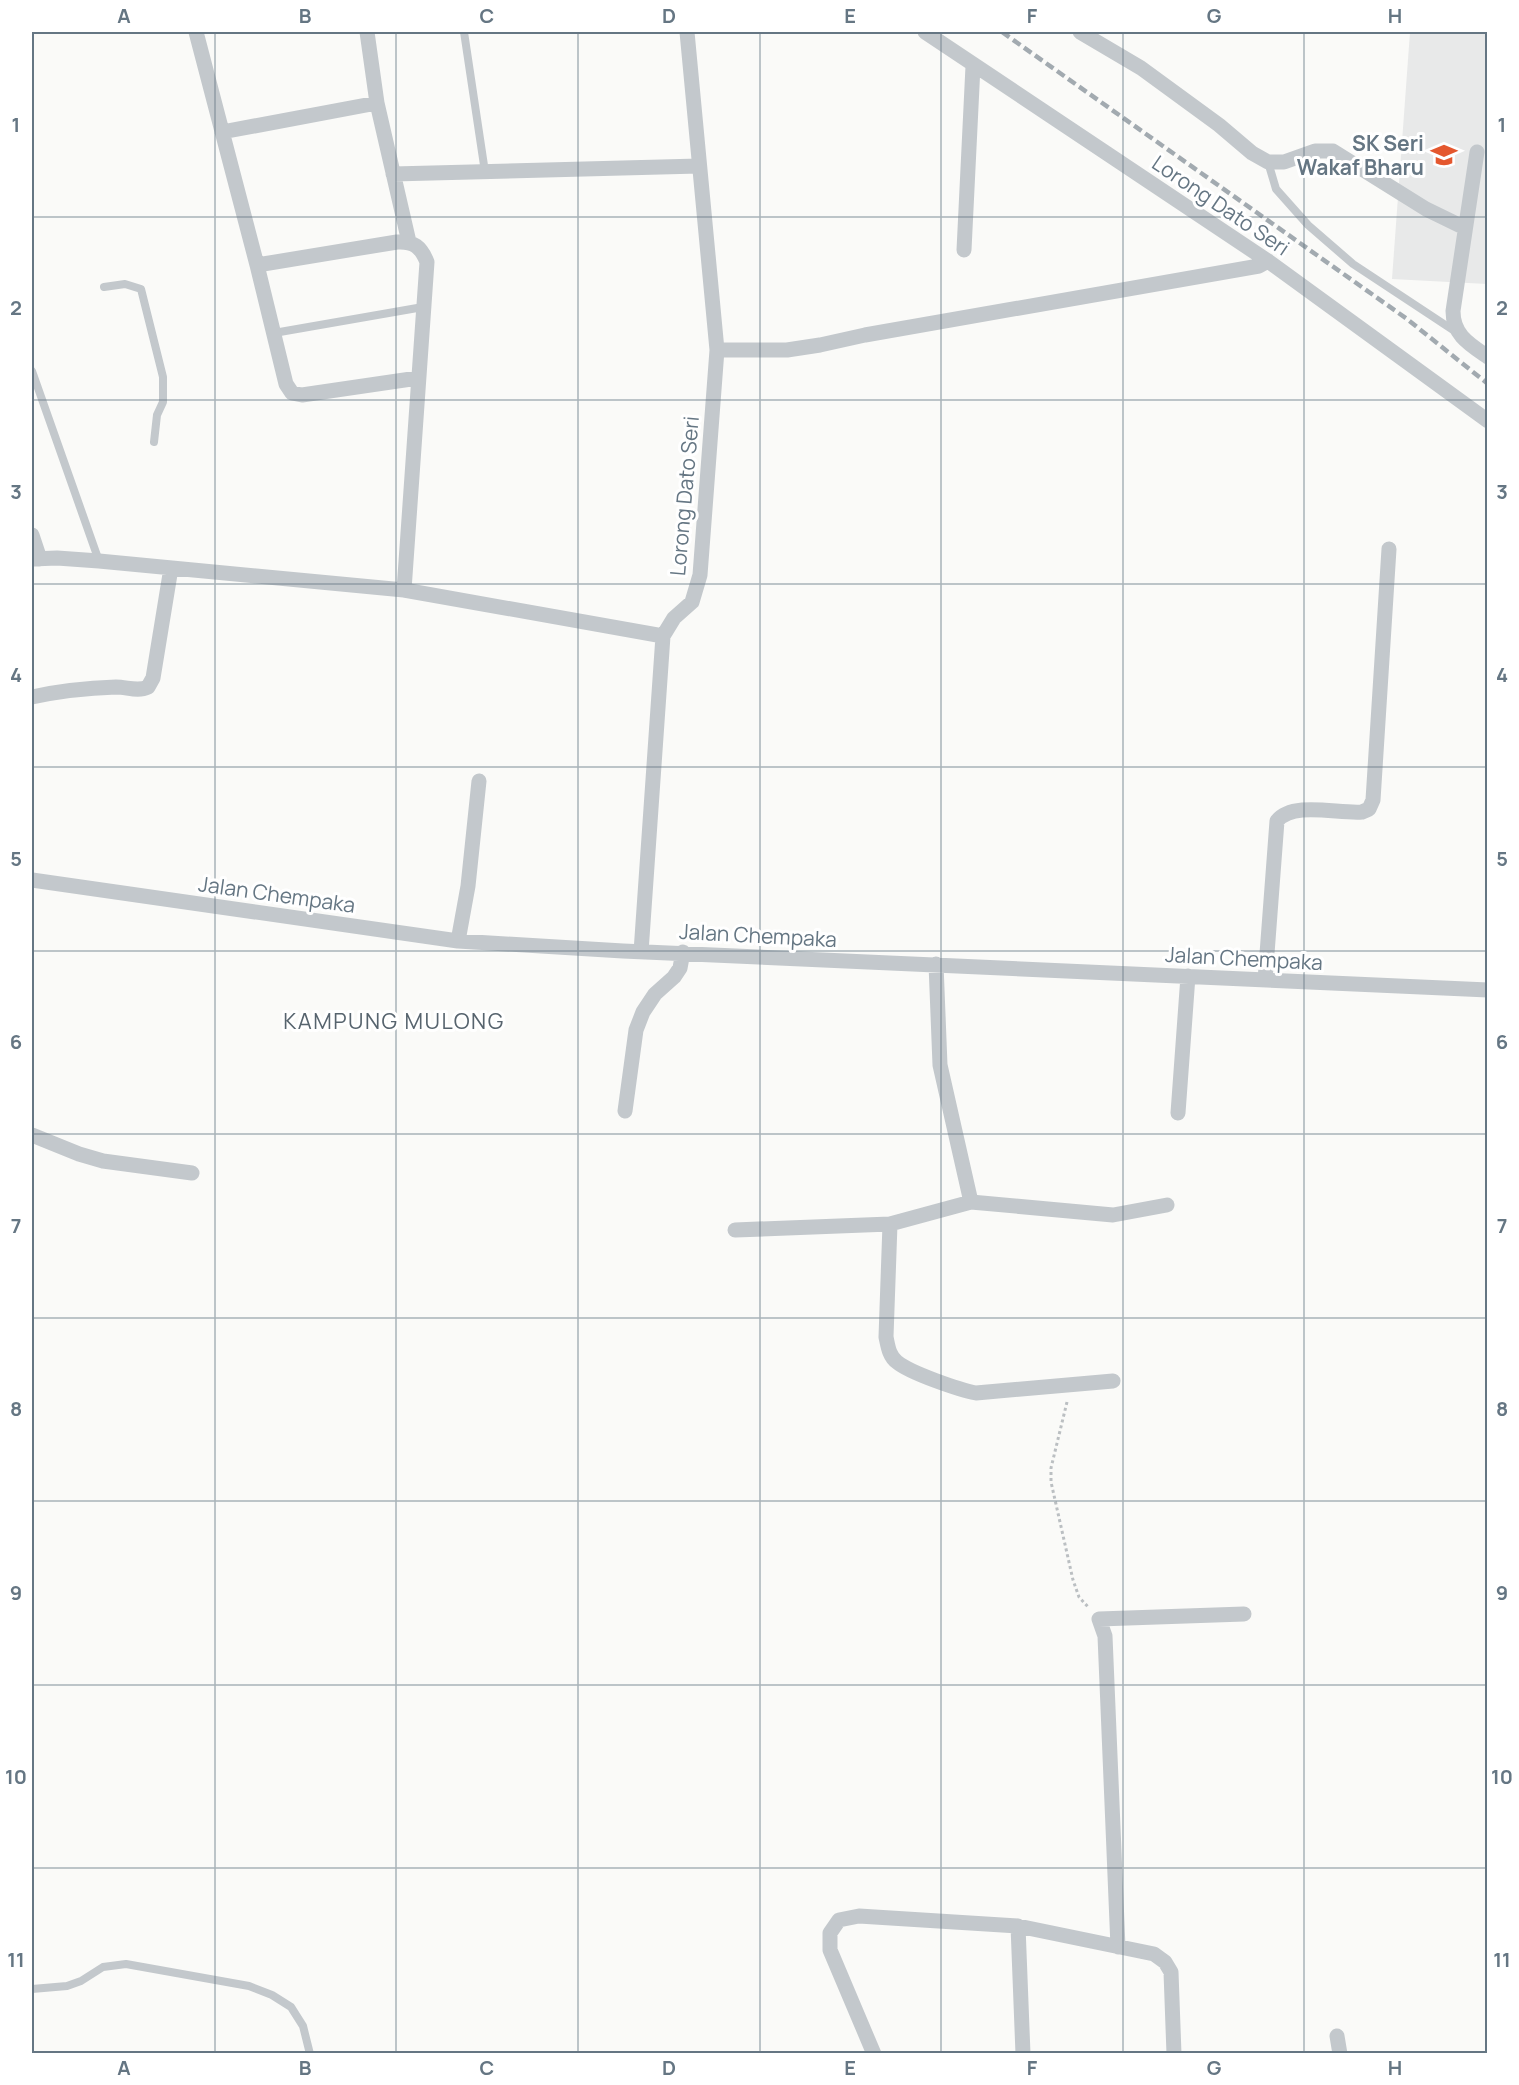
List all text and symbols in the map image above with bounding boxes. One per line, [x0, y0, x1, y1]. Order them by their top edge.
text: A [117, 2, 131, 29]
text: B [299, 2, 312, 29]
text: C [480, 2, 494, 29]
text: D [662, 2, 676, 29]
text: E [844, 2, 856, 29]
text: F [1027, 2, 1038, 29]
text: G [1207, 2, 1222, 29]
text: H [1388, 2, 1402, 29]
text: 1 [12, 111, 20, 138]
text: 1 [1498, 111, 1506, 138]
place label: SK Seri Wakaf Bharu [1297, 129, 1424, 181]
school or university icon: SK Seri Wakaf Bharu [1429, 140, 1459, 170]
street label: Lorong Dato Seri [1147, 149, 1295, 261]
text: 2 [10, 294, 22, 321]
text: 2 [1496, 294, 1508, 321]
street label: Lorong Dato Seri [663, 415, 705, 577]
text: 3 [10, 478, 22, 505]
text: 3 [1496, 478, 1508, 505]
text: 4 [10, 661, 22, 688]
text: 4 [1496, 661, 1508, 688]
text: 5 [10, 845, 22, 872]
text: 5 [1496, 845, 1508, 872]
street label: Jalan Chempaka [197, 869, 357, 919]
street label: Jalan Chempaka [678, 917, 838, 953]
street label: Jalan Chempaka [1164, 940, 1324, 976]
district label: KAMPUNG MULONG [283, 1006, 505, 1036]
text: 6 [10, 1028, 22, 1055]
text: 6 [1496, 1028, 1508, 1055]
text: 7 [11, 1212, 21, 1239]
text: 7 [1497, 1212, 1507, 1239]
text: 8 [10, 1395, 22, 1422]
text: 8 [1496, 1395, 1508, 1422]
text: 9 [10, 1579, 22, 1606]
text: 9 [1496, 1579, 1508, 1606]
text: 10 [5, 1763, 27, 1790]
text: 10 [1491, 1763, 1513, 1790]
text: 11 [7, 1946, 25, 1973]
text: 11 [1493, 1946, 1511, 1973]
text: A [117, 2054, 131, 2081]
text: B [299, 2054, 312, 2081]
text: C [480, 2054, 494, 2081]
text: D [662, 2054, 676, 2081]
text: E [844, 2054, 856, 2081]
text: F [1027, 2054, 1038, 2081]
text: G [1207, 2054, 1222, 2081]
text: H [1388, 2054, 1402, 2081]

